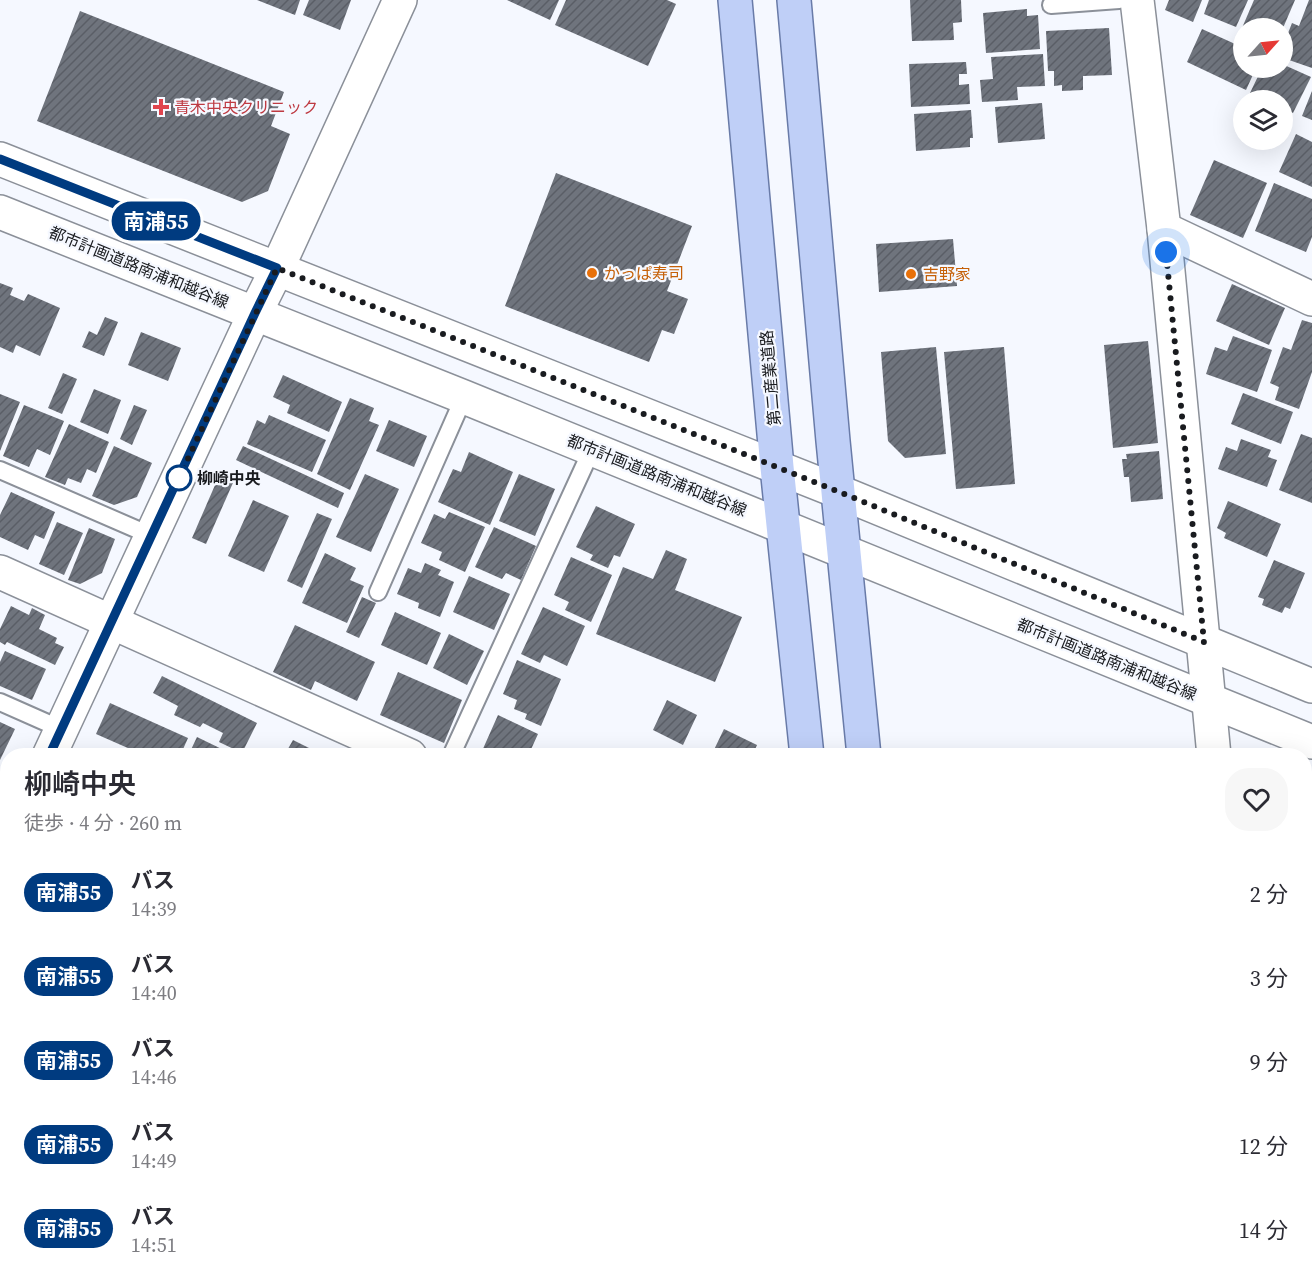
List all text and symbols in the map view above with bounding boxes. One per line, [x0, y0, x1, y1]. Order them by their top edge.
north arrow [1233, 18, 1293, 78]
map controls [1233, 18, 1293, 150]
button: layers [1233, 90, 1293, 150]
place label: 青木中央クリニック [174, 96, 318, 118]
marker: 青木中央クリニック [152, 98, 170, 116]
line badge: 南浦55 [114, 202, 198, 240]
text: 南浦55 [124, 207, 188, 236]
street label: 都市計画道路南浦和越谷線 [46, 221, 232, 313]
your location [1151, 237, 1181, 267]
place label: かっぱ寿司 [604, 262, 684, 284]
place label: 吉野家 [923, 263, 971, 285]
marker: かっぱ寿司 [585, 266, 599, 280]
marker: 吉野家 [904, 267, 918, 281]
street label: 第二産業道路 [755, 329, 785, 427]
street label: 都市計画道路南浦和越谷線 [564, 429, 750, 521]
marker: 柳崎中央 [166, 465, 192, 491]
place label: 柳崎中央 [197, 467, 261, 489]
street label: 都市計画道路南浦和越谷線 [1014, 613, 1200, 705]
text: 柳崎中央 [24, 765, 136, 803]
button: heart [1225, 768, 1288, 831]
text: 徒歩 · 4 分 · 260 m [24, 809, 182, 837]
text: バス [131, 865, 175, 895]
text: 南浦55 [36, 878, 101, 907]
text: 2 分 [1250, 879, 1288, 909]
text: 14:39 [131, 895, 177, 923]
text: バス [131, 949, 175, 979]
text: 南浦55 [36, 962, 101, 991]
text: 3 分 [1250, 963, 1288, 993]
text: 14:40 [131, 979, 177, 1007]
text: バス [131, 1033, 175, 1063]
text: 南浦55 [36, 1046, 101, 1075]
text: 9 分 [1250, 1047, 1288, 1077]
text: 14:46 [131, 1063, 177, 1091]
text: バス [131, 1117, 175, 1147]
text: 南浦55 [36, 1130, 101, 1159]
text: 12 分 [1239, 1131, 1288, 1161]
text: 14:49 [131, 1147, 177, 1175]
text: バス [131, 1201, 175, 1231]
text: 南浦55 [36, 1214, 101, 1243]
text: 14 分 [1239, 1215, 1288, 1245]
text: 14:51 [131, 1231, 177, 1259]

